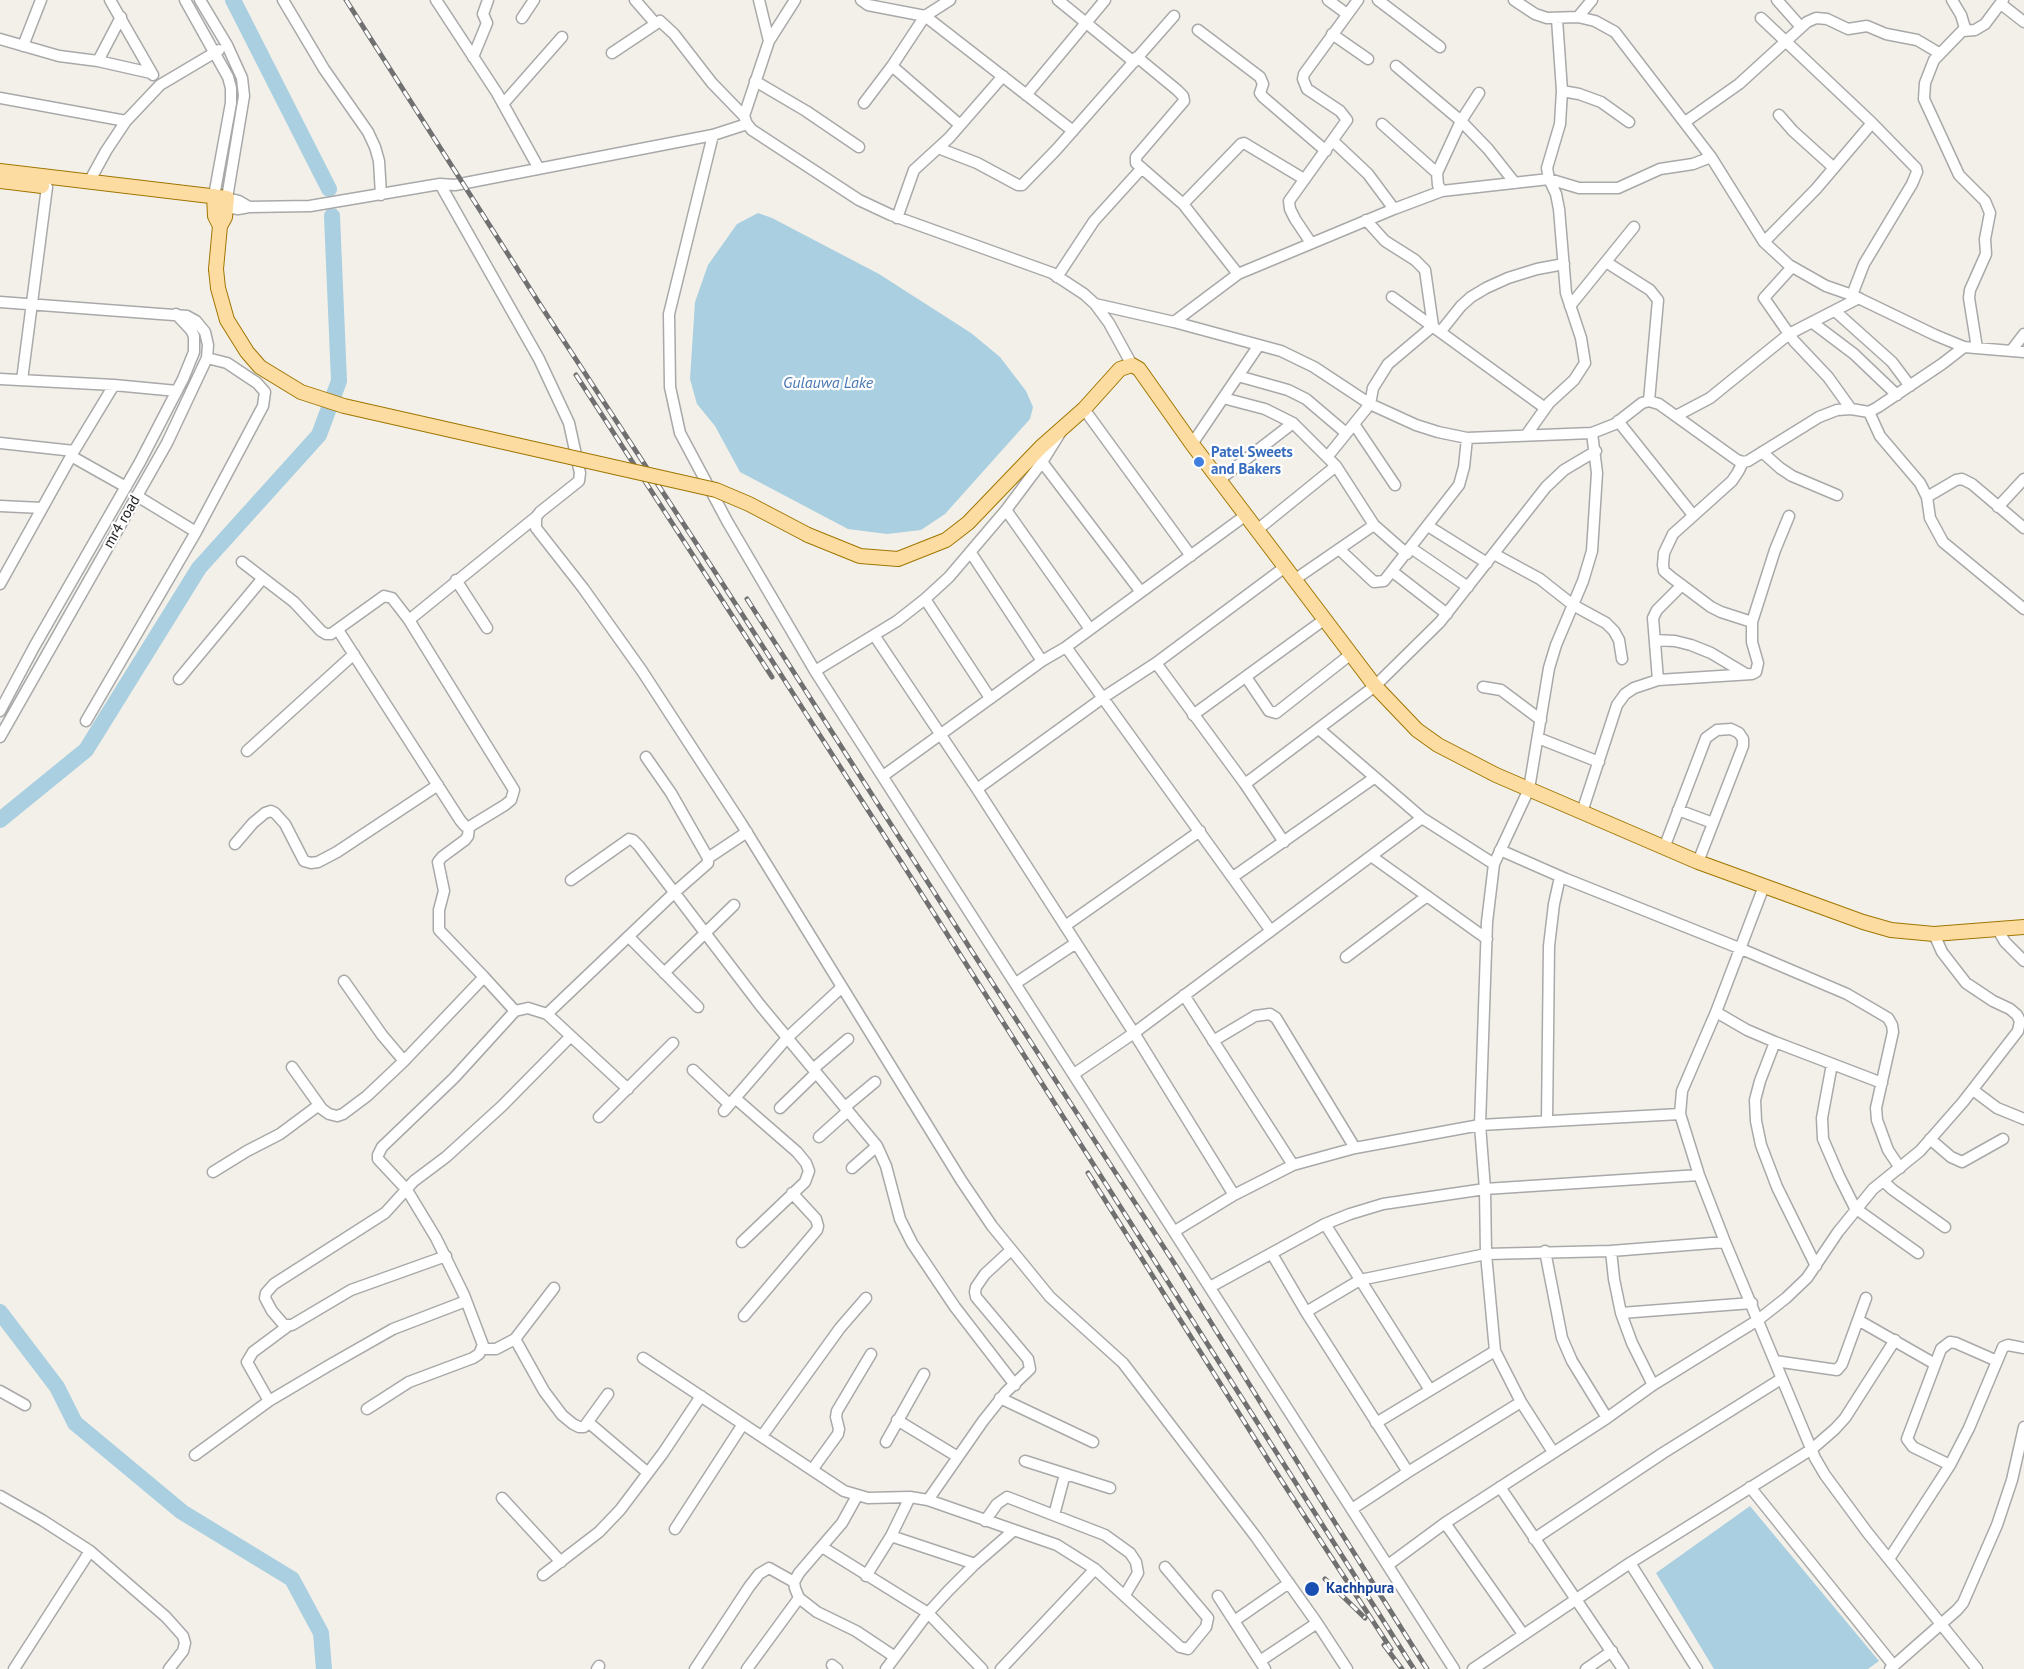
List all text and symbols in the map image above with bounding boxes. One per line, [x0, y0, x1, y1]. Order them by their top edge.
water label: Gulauwa Lake [783, 373, 873, 393]
place label: Patel Sweets and Bakers [1211, 444, 1293, 479]
marker: Patel Sweets and Bakers [1192, 455, 1206, 469]
street label: mr4 road [100, 492, 144, 552]
marker: Kachhpura [1303, 1580, 1321, 1598]
place label: Kachhpura [1326, 1580, 1394, 1598]

